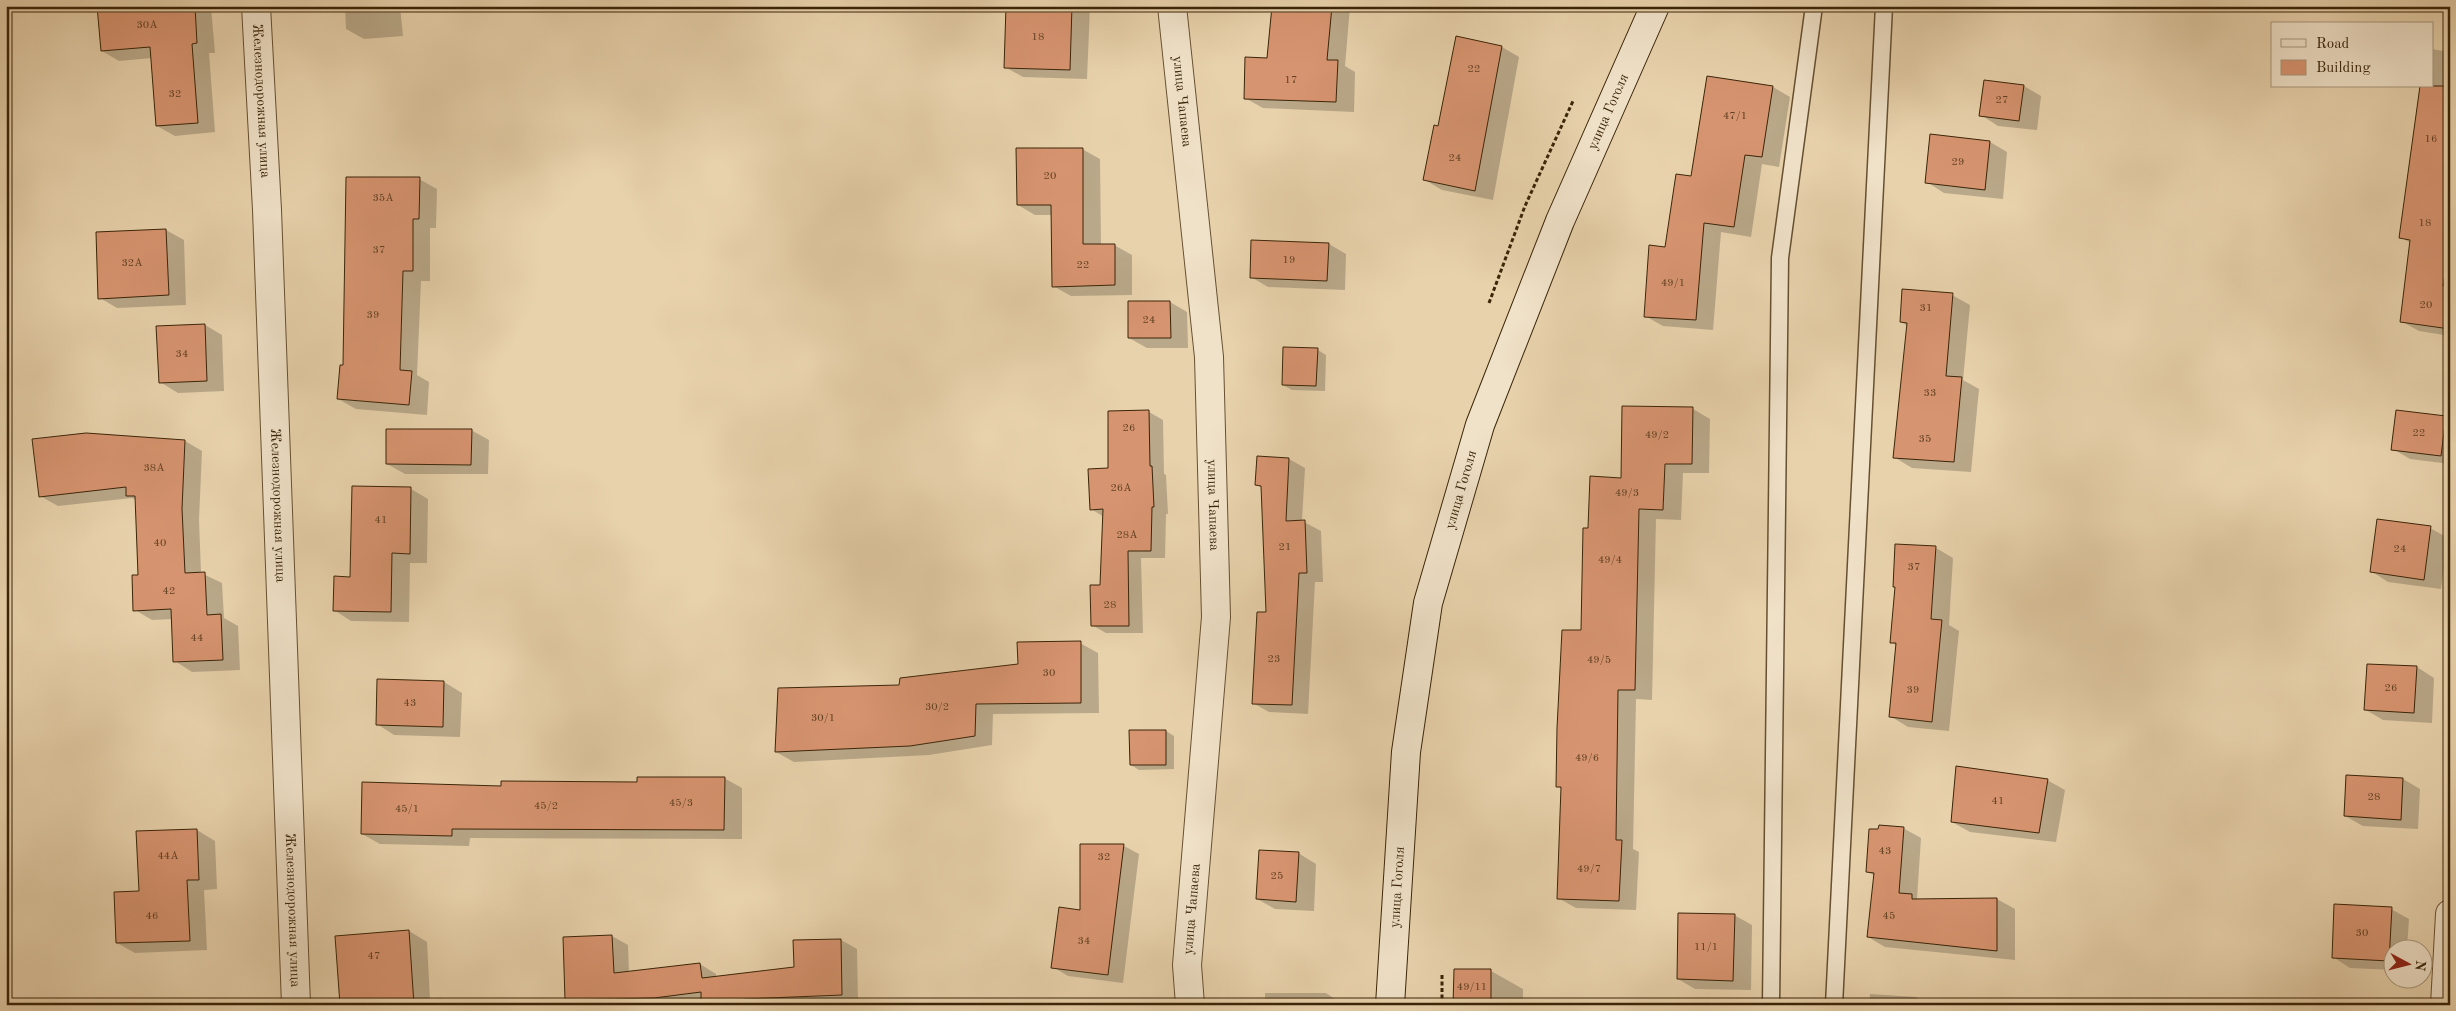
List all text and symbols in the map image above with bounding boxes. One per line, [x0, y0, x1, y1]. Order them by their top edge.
house number: 30А [136, 20, 158, 31]
legend [2271, 22, 2434, 88]
street label: Железнодорожная улица [250, 23, 272, 178]
house number: 18 [1032, 32, 1044, 43]
text: Road [2316, 37, 2350, 52]
street label: улица Чапаева [1170, 55, 1194, 148]
text: Building [2316, 61, 2371, 76]
house number: 22 [1468, 64, 1480, 75]
street label: улица Гоголя [1585, 72, 1631, 152]
house number: 17 [1285, 75, 1297, 86]
house number: 32 [169, 89, 181, 100]
house number: 27 [1996, 95, 2008, 106]
house number: 47/1 [1723, 111, 1747, 122]
house number: 16 [2425, 134, 2437, 145]
house number: 24 [1449, 153, 1461, 164]
house number: 29 [1952, 157, 1964, 168]
house number: 20 [1044, 171, 1056, 182]
house number: 35А [372, 193, 394, 204]
house number: 18 [2419, 218, 2431, 229]
house number: 37 [373, 245, 385, 256]
house number: 19 [1283, 255, 1295, 266]
house number: 32А [121, 258, 143, 269]
house number: 22 [1077, 260, 1089, 271]
house number: 49/1 [1661, 278, 1685, 289]
house number: 20 [2420, 300, 2432, 311]
house number: 31 [1920, 303, 1932, 314]
house number: 39 [367, 310, 379, 321]
house number: 24 [1143, 315, 1155, 326]
house number: 34 [176, 349, 188, 360]
house number: 33 [1924, 388, 1936, 399]
house number: 26 [1123, 423, 1135, 434]
street label: Железнодорожная улица [268, 428, 288, 583]
house number: 22 [2413, 428, 2425, 439]
house number: 49/2 [1645, 430, 1669, 441]
house number: 35 [1919, 434, 1931, 445]
street label: улица Гоголя [1443, 449, 1479, 531]
street label: улица Чапаева [1205, 459, 1221, 551]
house number: 38А [143, 463, 165, 474]
house number: 26А [1110, 483, 1132, 494]
house number: 49/3 [1615, 488, 1639, 499]
house number: 41 [375, 515, 387, 526]
house number: 28А [1116, 530, 1138, 541]
house number: 40 [154, 538, 166, 549]
house number: 21 [1279, 542, 1291, 553]
house number: 24 [2394, 544, 2406, 555]
house number: 49/4 [1598, 555, 1622, 566]
house number: 37 [1908, 562, 1920, 573]
house number: 42 [163, 586, 175, 597]
house number: 28 [1104, 600, 1116, 611]
house number: 44 [191, 633, 203, 644]
house number: 23 [1268, 654, 1280, 665]
house number: 49/5 [1587, 655, 1611, 666]
house number: 30 [1043, 668, 1055, 679]
house number: 26 [2385, 683, 2397, 694]
house number: 39 [1907, 685, 1919, 696]
house number: 43 [404, 698, 416, 709]
house number: 30/2 [925, 702, 949, 713]
house number: 30/1 [811, 713, 835, 724]
house number: 49/6 [1575, 753, 1599, 764]
house number: 28 [2368, 792, 2380, 803]
house number: 41 [1992, 796, 2004, 807]
house number: 45/3 [669, 798, 693, 809]
house number: 45/2 [534, 801, 558, 812]
house number: 45/1 [395, 804, 419, 815]
street label: Железнодорожная улица [283, 833, 302, 988]
street label: улица Гоголя [1388, 846, 1407, 928]
house number: 43 [1879, 846, 1891, 857]
house number: 44А [157, 851, 179, 862]
house number: 32 [1098, 852, 1110, 863]
street label: улица Чапаева [1181, 863, 1203, 955]
house number: 49/7 [1577, 864, 1601, 875]
house number: 25 [1271, 871, 1283, 882]
house number: 46 [146, 911, 158, 922]
house number: 45 [1883, 911, 1895, 922]
house number: 30 [2356, 928, 2368, 939]
house number: 34 [1078, 936, 1090, 947]
north arrow [2384, 938, 2434, 988]
house number: 11/1 [1694, 942, 1718, 953]
house number: 47 [368, 951, 380, 962]
text: N [2412, 959, 2428, 972]
house number: 49/11 [1457, 982, 1487, 993]

